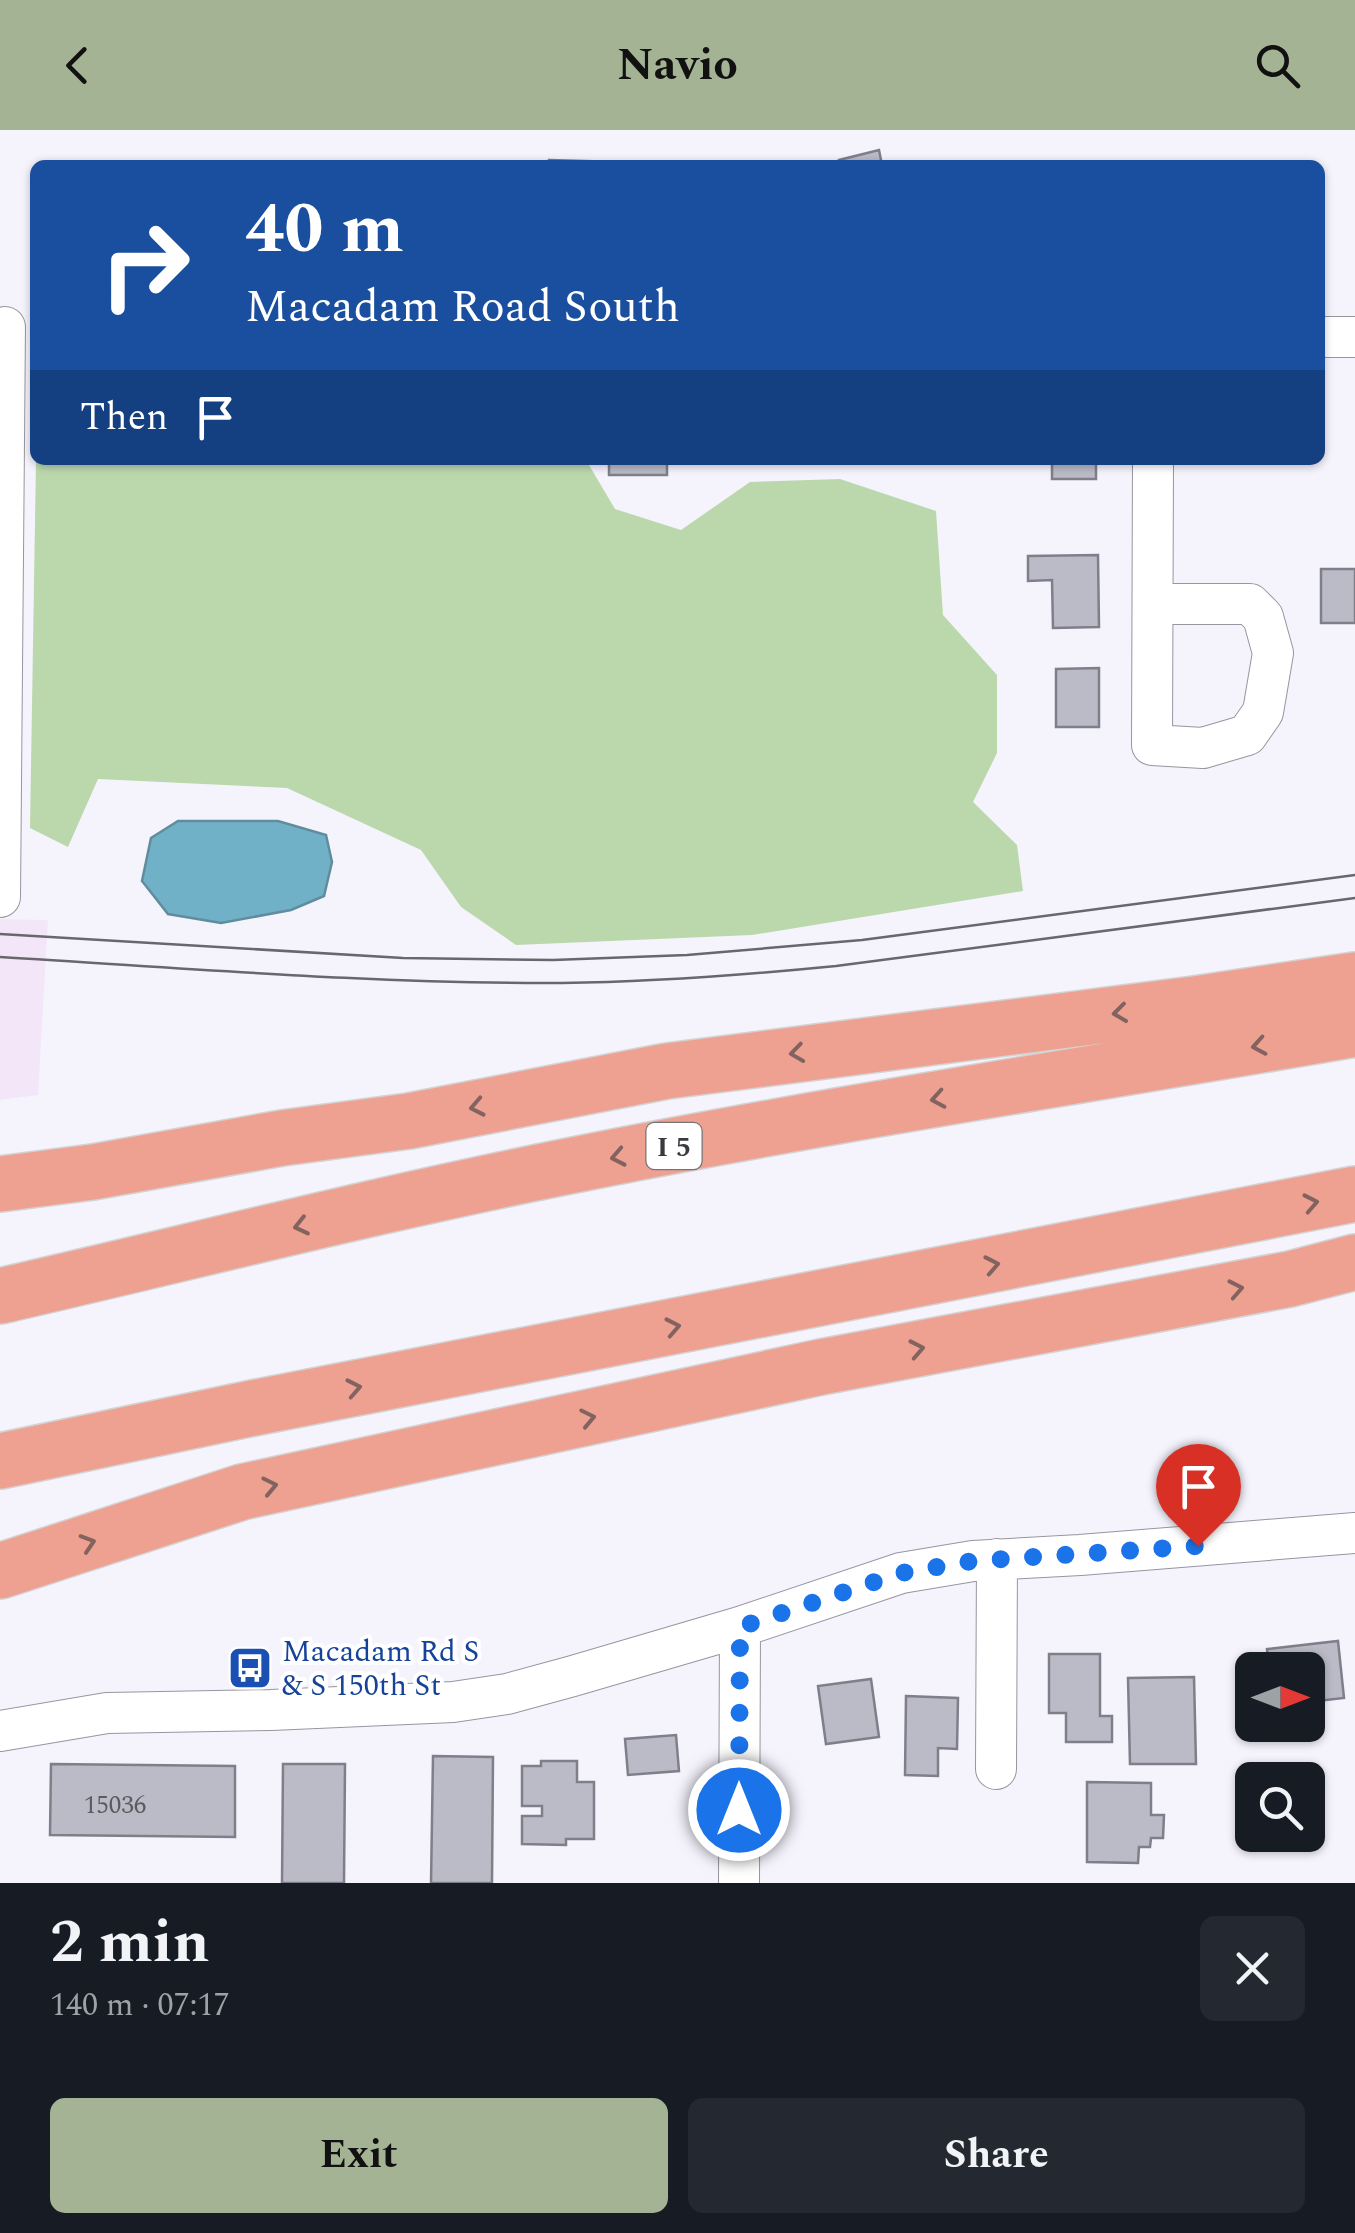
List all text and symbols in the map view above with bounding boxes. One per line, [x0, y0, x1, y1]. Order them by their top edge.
text: Navio [617, 31, 738, 100]
icon: back [50, 38, 105, 93]
icon: search [1250, 38, 1305, 93]
text: 40 m [245, 177, 404, 283]
icon: right [80, 200, 210, 330]
text: Macadam Road South [245, 273, 680, 342]
text: Then [80, 389, 168, 447]
icon: arrive [188, 390, 243, 445]
one-way arrow [1111, 1002, 1127, 1023]
one-way arrow [1251, 1035, 1267, 1056]
one-way arrow [789, 1042, 806, 1063]
one-way arrow [930, 1088, 947, 1109]
one-way arrow [469, 1096, 486, 1117]
road number: I 5 [646, 1123, 702, 1169]
one-way arrow [610, 1145, 627, 1166]
one-way arrow [1302, 1193, 1319, 1214]
one-way arrow [293, 1214, 310, 1235]
one-way arrow [984, 1255, 1000, 1276]
one-way arrow [1228, 1279, 1245, 1300]
one-way arrow [664, 1318, 681, 1339]
one-way arrow [909, 1339, 925, 1360]
one-way arrow [345, 1379, 362, 1400]
one-way arrow [579, 1408, 596, 1429]
pin [1156, 1444, 1241, 1547]
icon: arrive [1171, 1459, 1226, 1514]
one-way arrow [261, 1477, 278, 1498]
one-way arrow [79, 1534, 96, 1554]
place label: Macadam Rd S & S 150th St [282, 1629, 479, 1709]
bus stop icon: Macadam Rd S & S 150th St [227, 1645, 273, 1691]
north arrow [1235, 1652, 1325, 1742]
map controls [1235, 1652, 1325, 1852]
position arrow [687, 1758, 791, 1862]
button: search [1235, 1762, 1325, 1852]
house number: 15036 [84, 1787, 146, 1825]
text: 2 min [50, 1897, 210, 1989]
button: close [1200, 1916, 1305, 2021]
text: 140 m · 07:17 [50, 1981, 230, 2030]
button: Exit [50, 2098, 668, 2213]
button: Share [688, 2098, 1305, 2213]

